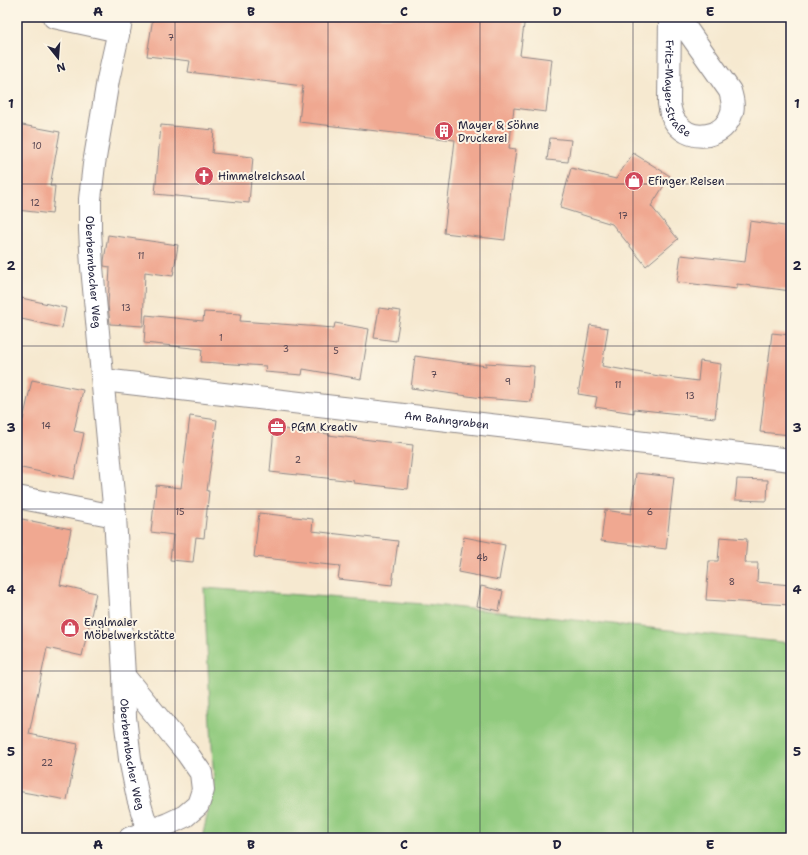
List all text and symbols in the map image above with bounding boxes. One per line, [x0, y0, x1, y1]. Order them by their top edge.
text: A [93, 3, 103, 20]
text: B [247, 3, 255, 20]
text: C [400, 3, 408, 20]
text: D [552, 3, 562, 20]
text: E [706, 3, 715, 20]
house number: 7 [168, 32, 174, 44]
north arrow [38, 38, 78, 78]
street label: Fritz-Mayer-Straße [661, 40, 693, 141]
text: N [54, 59, 67, 76]
text: 1 [8, 95, 14, 112]
text: 1 [794, 95, 800, 112]
place label: Mayer & Söhne Druckerei [458, 118, 539, 146]
building icon: Mayer & Söhne Druckerei [433, 120, 455, 142]
house number: 10 [32, 140, 42, 152]
church icon: Himmelreichsaal [193, 165, 215, 187]
place label: Himmelreichsaal [218, 169, 306, 184]
shop icon: Efinger Reisen [623, 170, 645, 192]
place label: Efinger Reisen [648, 174, 725, 189]
house number: 12 [30, 197, 40, 209]
house number: 17 [618, 210, 628, 222]
street label: Oberbernbacher Weg [82, 216, 105, 329]
house number: 11 [137, 250, 145, 262]
text: 2 [6, 257, 16, 274]
text: 2 [792, 257, 802, 274]
house number: 13 [121, 302, 131, 314]
house number: 1 [219, 332, 223, 344]
house number: 3 [283, 343, 289, 355]
house number: 5 [333, 345, 339, 357]
house number: 7 [431, 369, 437, 381]
house number: 9 [505, 376, 511, 388]
house number: 11 [614, 379, 622, 391]
house number: 13 [685, 390, 695, 402]
street label: Am Bahngraben [404, 408, 490, 433]
office icon: PGM Kreativ [266, 416, 288, 438]
text: 3 [6, 419, 16, 436]
text: 3 [792, 419, 802, 436]
house number: 14 [41, 420, 51, 432]
place label: PGM Kreativ [291, 420, 358, 435]
house number: 2 [295, 454, 301, 466]
house number: 15 [175, 506, 185, 518]
house number: 6 [647, 506, 653, 518]
house number: 4b [476, 552, 488, 564]
house number: 8 [729, 576, 735, 588]
text: 4 [6, 581, 16, 598]
text: 4 [792, 581, 802, 598]
place label: Englmaier Möbelwerkstätte [84, 615, 175, 643]
shop icon: Englmaier Möbelwerkstätte [59, 617, 81, 639]
street label: Oberbernbacher Weg [117, 698, 148, 812]
text: 5 [7, 743, 15, 760]
text: 5 [793, 743, 801, 760]
house number: 22 [41, 757, 53, 769]
text: A [93, 836, 103, 853]
text: B [247, 836, 255, 853]
text: C [400, 836, 408, 853]
text: D [552, 836, 562, 853]
text: E [706, 836, 715, 853]

